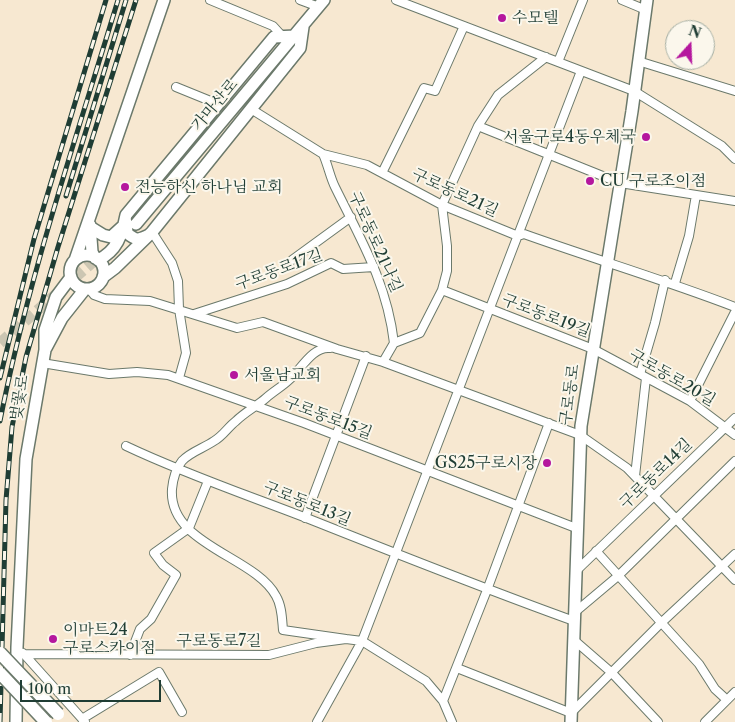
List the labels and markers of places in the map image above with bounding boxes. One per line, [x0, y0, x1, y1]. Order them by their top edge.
place label: 수모텔 [512, 8, 558, 28]
marker: 수모텔 [496, 12, 508, 24]
place label: 서울구로4동우체국 [503, 127, 636, 147]
marker: 서울구로4동우체국 [640, 131, 652, 143]
place label: CU 구로조이점 [600, 171, 706, 191]
marker: CU 구로조이점 [584, 175, 596, 187]
place label: 전능하신 하나님 교회 [135, 177, 283, 197]
marker: 전능하신 하나님 교회 [119, 181, 131, 193]
place label: 서울남교회 [244, 365, 321, 385]
marker: 서울남교회 [228, 369, 240, 381]
place label: GS25구로시장 [435, 453, 537, 473]
marker: GS25구로시장 [541, 457, 553, 469]
place label: 이마트24 구로스카이점 [63, 620, 156, 658]
marker: 이마트24 구로스카이점 [47, 633, 59, 645]

